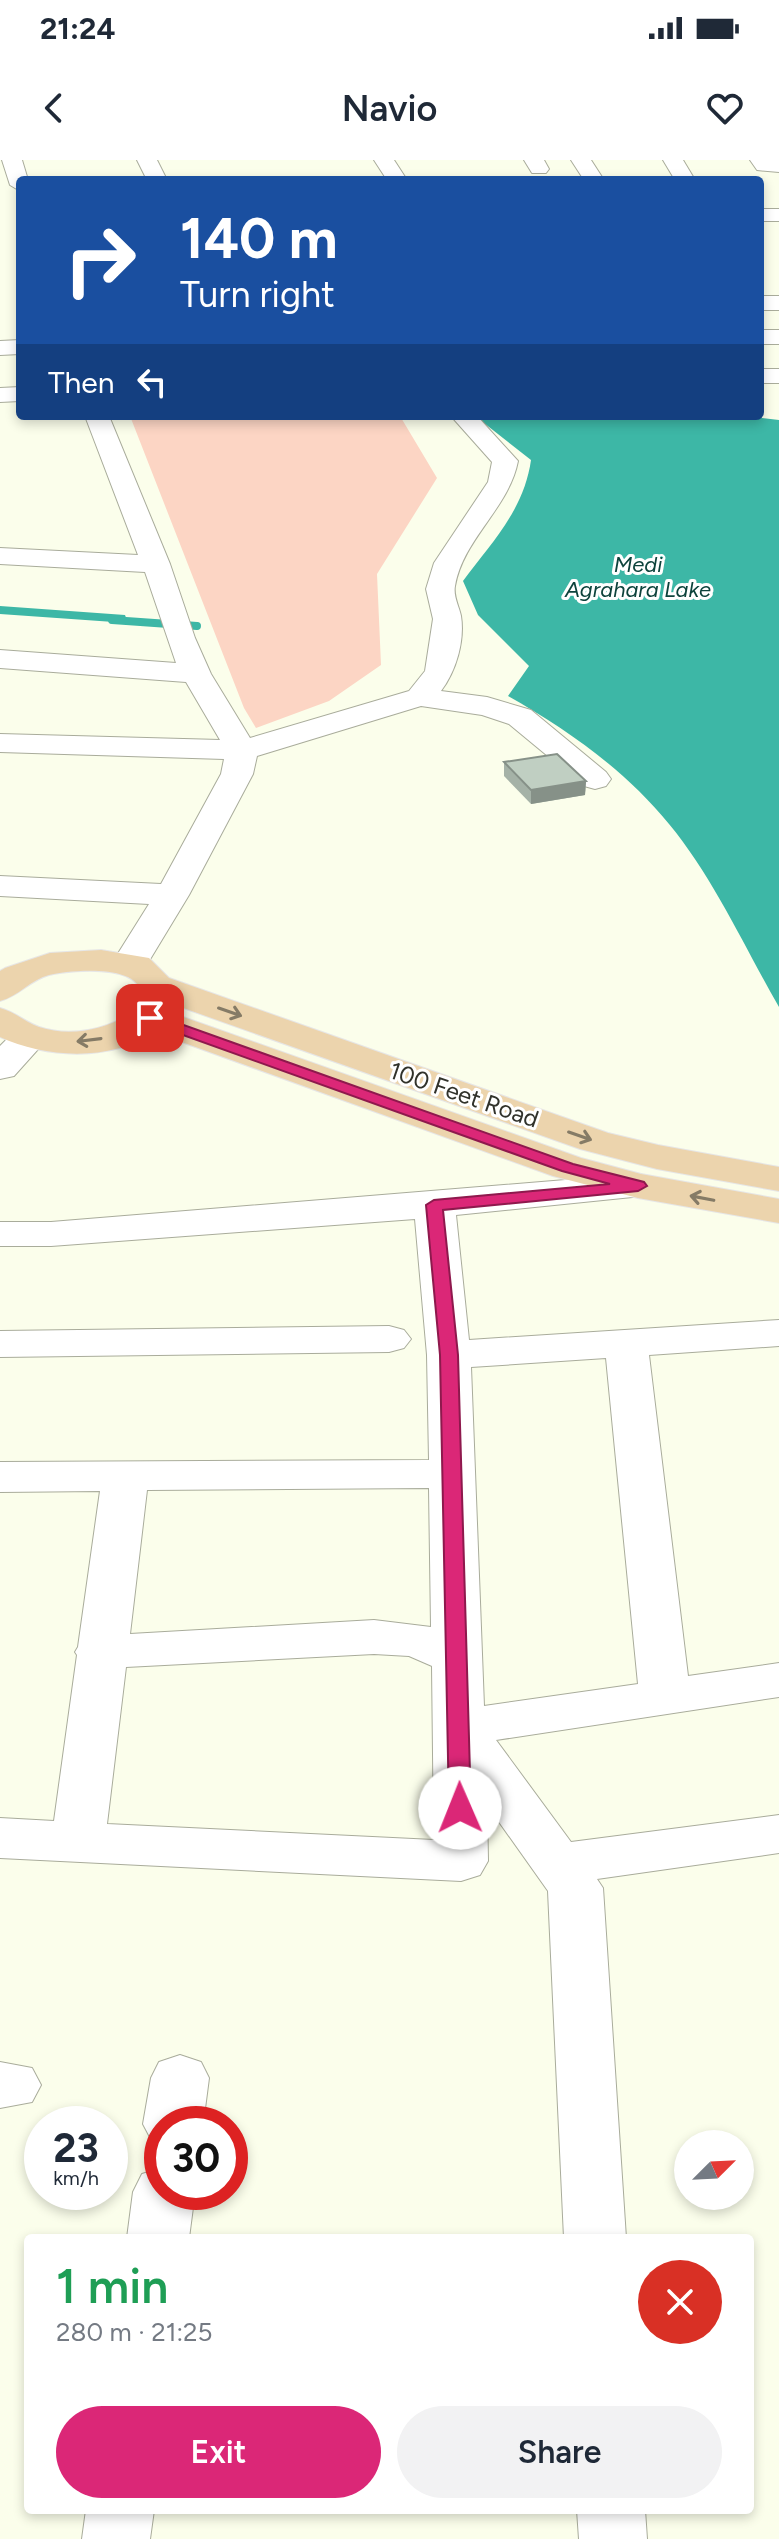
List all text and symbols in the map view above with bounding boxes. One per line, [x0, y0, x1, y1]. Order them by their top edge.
text: 21:24 [40, 10, 115, 47]
icon: back [32, 86, 76, 130]
icon: heart [703, 86, 747, 130]
text: Navio [342, 87, 437, 130]
text: 140 m [180, 205, 338, 272]
icon: right [48, 208, 152, 312]
text: Turn right [180, 273, 335, 316]
icon: left [130, 360, 174, 404]
text: Then [48, 364, 114, 401]
water label: Medi Agrahara Lake [564, 551, 711, 603]
pin [116, 984, 184, 1052]
icon: arrive [128, 996, 172, 1040]
one-way arrow [217, 1005, 242, 1020]
one-way arrow [77, 1033, 103, 1048]
street label: 100 Feet Road [386, 1055, 543, 1134]
one-way arrow [568, 1129, 593, 1144]
one-way arrow [690, 1189, 715, 1204]
position arrow [418, 1766, 502, 1850]
speed limit sign: 30 [144, 2106, 248, 2210]
text: 23 [53, 2124, 99, 2172]
north arrow [674, 2130, 754, 2210]
map controls [674, 2130, 754, 2210]
text: km/h [53, 2166, 99, 2190]
text: 1 min [56, 2257, 168, 2315]
button: close [638, 2260, 722, 2344]
text: 280 m · 21:25 [56, 2316, 213, 2348]
button: Exit [56, 2406, 381, 2498]
button: Share [397, 2406, 722, 2498]

